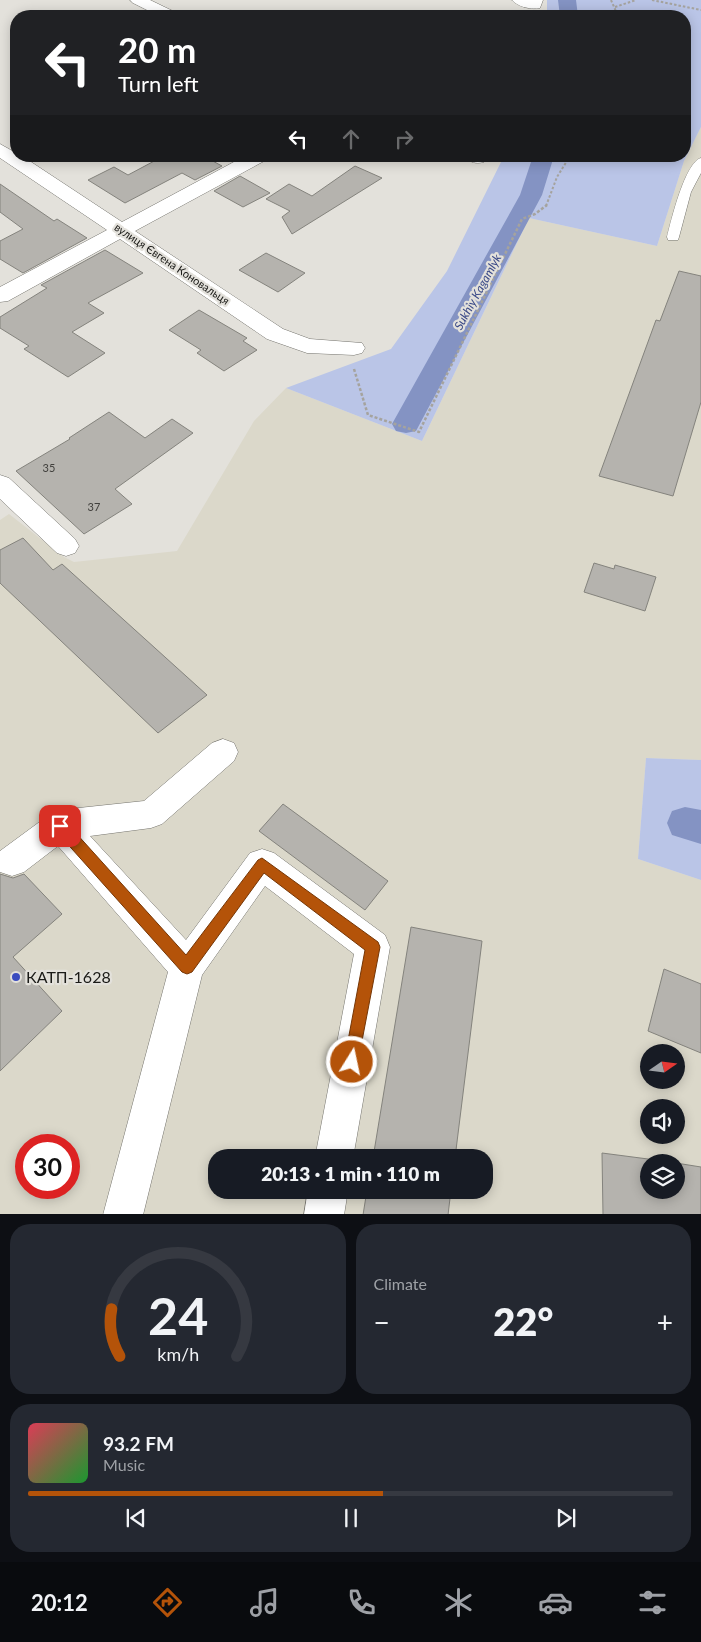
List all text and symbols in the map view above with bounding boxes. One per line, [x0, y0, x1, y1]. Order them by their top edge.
text: 20 m [118, 28, 196, 70]
icon: left [35, 30, 100, 95]
text: Turn left [118, 70, 199, 97]
icon: left [284, 125, 312, 153]
icon: ahead [337, 125, 365, 153]
icon: right [390, 125, 418, 153]
street label: вулиця Євгена Коновальця [112, 220, 232, 307]
water label: Sukhiy Kagamlyk [451, 251, 505, 332]
house number: 35 [43, 461, 55, 474]
house number: 37 [88, 500, 100, 513]
pin [39, 805, 81, 847]
icon: arrive [46, 812, 74, 840]
place label: КАТП-1628 [26, 967, 111, 986]
marker: КАТП-1628 [10, 971, 22, 983]
position arrow [325, 1035, 377, 1087]
north arrow [640, 1044, 685, 1089]
map controls [640, 1044, 685, 1199]
button: sound [640, 1099, 685, 1144]
speed limit sign: 30 [15, 1134, 80, 1199]
button: layers [640, 1154, 685, 1199]
text: 20:13 · 1 min · 110 m [261, 1162, 440, 1185]
text: Climate [374, 1274, 427, 1293]
text: 24 [148, 1284, 208, 1346]
text: 22° [493, 1298, 553, 1344]
text: − [374, 1305, 390, 1339]
text: + [657, 1305, 673, 1339]
text: km/h [157, 1343, 199, 1365]
text: 93.2 FM [103, 1432, 174, 1455]
text: Music [103, 1455, 145, 1474]
icon: previous [122, 1504, 150, 1532]
icon: pause [337, 1504, 365, 1532]
icon: next [552, 1504, 580, 1532]
icon: directions [150, 1585, 185, 1620]
icon: music [247, 1585, 282, 1620]
icon: phone [344, 1585, 379, 1620]
icon: climate [441, 1585, 476, 1620]
icon: car [538, 1585, 573, 1620]
icon: filters [635, 1585, 670, 1620]
text: 20:12 [31, 1589, 88, 1616]

